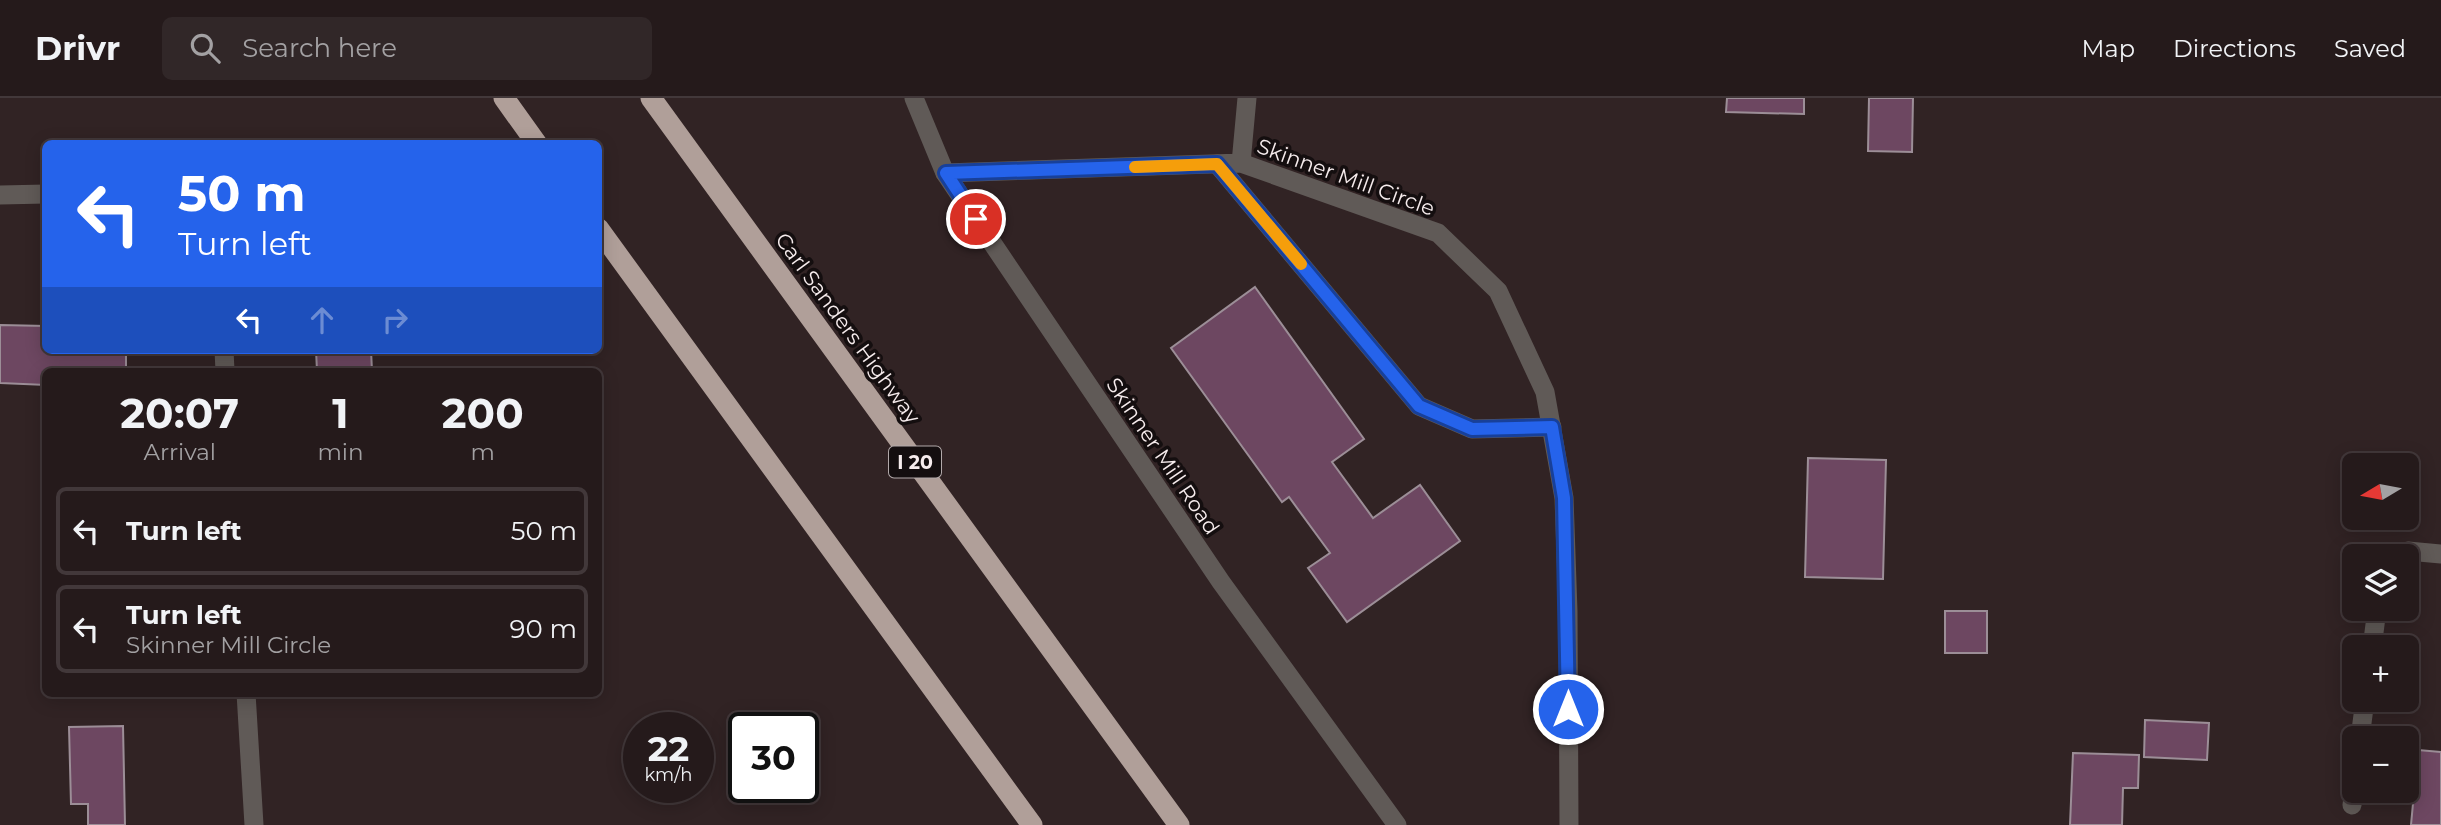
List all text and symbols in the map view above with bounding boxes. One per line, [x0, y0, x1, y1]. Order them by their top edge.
search box [162, 17, 652, 80]
text: Drivr [35, 28, 120, 68]
icon: search [186, 29, 224, 67]
text: Search here [242, 32, 397, 64]
text: Map [2082, 34, 2135, 63]
text: Directions [2173, 34, 2296, 63]
text: Saved [2334, 34, 2406, 63]
street label: Skinner Mill Circle [1254, 133, 1438, 221]
text: 50 m [178, 164, 306, 223]
icon: left [63, 168, 154, 259]
pin [946, 189, 1006, 249]
icon: arrive [957, 200, 995, 238]
text: Turn left [178, 224, 312, 263]
street label: Carl Sanders Highway [770, 228, 926, 429]
icon: left [230, 301, 268, 339]
icon: ahead [303, 301, 341, 339]
icon: right [376, 301, 414, 339]
street label: Skinner Mill Road [1101, 373, 1225, 539]
text: 20:07 [120, 387, 239, 439]
text: 1 [332, 387, 349, 439]
text: 200 [442, 387, 524, 439]
text: Arrival [143, 438, 216, 466]
text: min [317, 438, 364, 466]
text: m [471, 438, 495, 466]
road number: I 20 [889, 446, 941, 478]
north arrow [2342, 453, 2418, 530]
map controls [2342, 453, 2419, 803]
icon: left [67, 512, 105, 550]
text: Turn left [126, 515, 242, 547]
text: 50 m [511, 515, 577, 547]
button: layers [2342, 544, 2419, 621]
text: Turn left [126, 599, 242, 631]
icon: left [67, 610, 105, 648]
text: 90 m [510, 613, 577, 645]
text: Skinner Mill Circle [126, 631, 331, 659]
button: + [2342, 635, 2419, 712]
position arrow [1531, 672, 1605, 746]
speed limit sign: 30 [728, 712, 819, 803]
button: − [2342, 726, 2419, 803]
text: 22 [648, 727, 689, 770]
text: km/h [644, 764, 693, 786]

